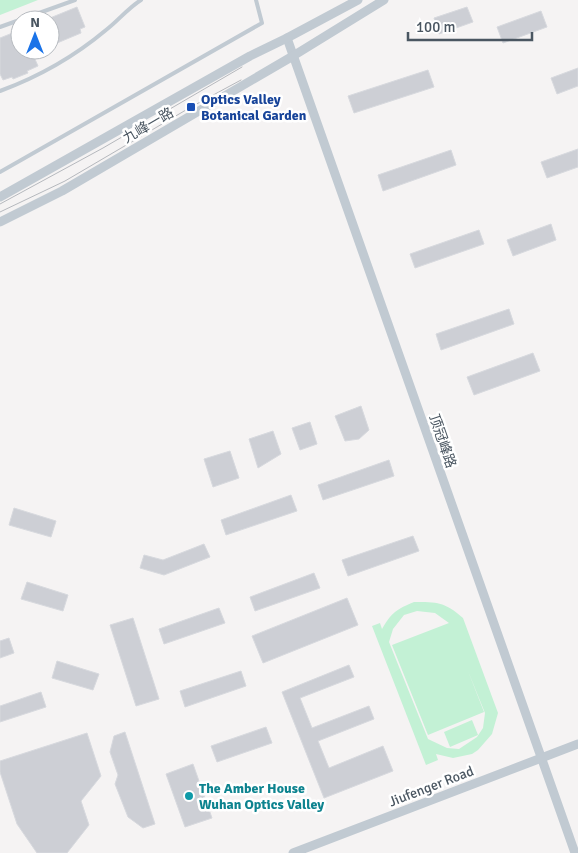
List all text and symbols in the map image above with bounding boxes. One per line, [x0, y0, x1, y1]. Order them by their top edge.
north arrow [10, 10, 60, 60]
scale bar [408, 10, 532, 42]
text: N [30, 14, 40, 31]
text: 100 m [416, 18, 456, 36]
place label: Optics Valley Botanical Garden [201, 91, 307, 124]
marker: Optics Valley Botanical Garden [185, 101, 197, 113]
street label: 九峰一路 [120, 104, 177, 147]
street label: 顶冠峰路 [425, 412, 460, 470]
street label: Jiufenger Road [386, 762, 476, 810]
place label: The Amber House Wuhan Optics Valley [199, 780, 324, 813]
marker: The Amber House Wuhan Optics Valley [183, 790, 195, 802]

